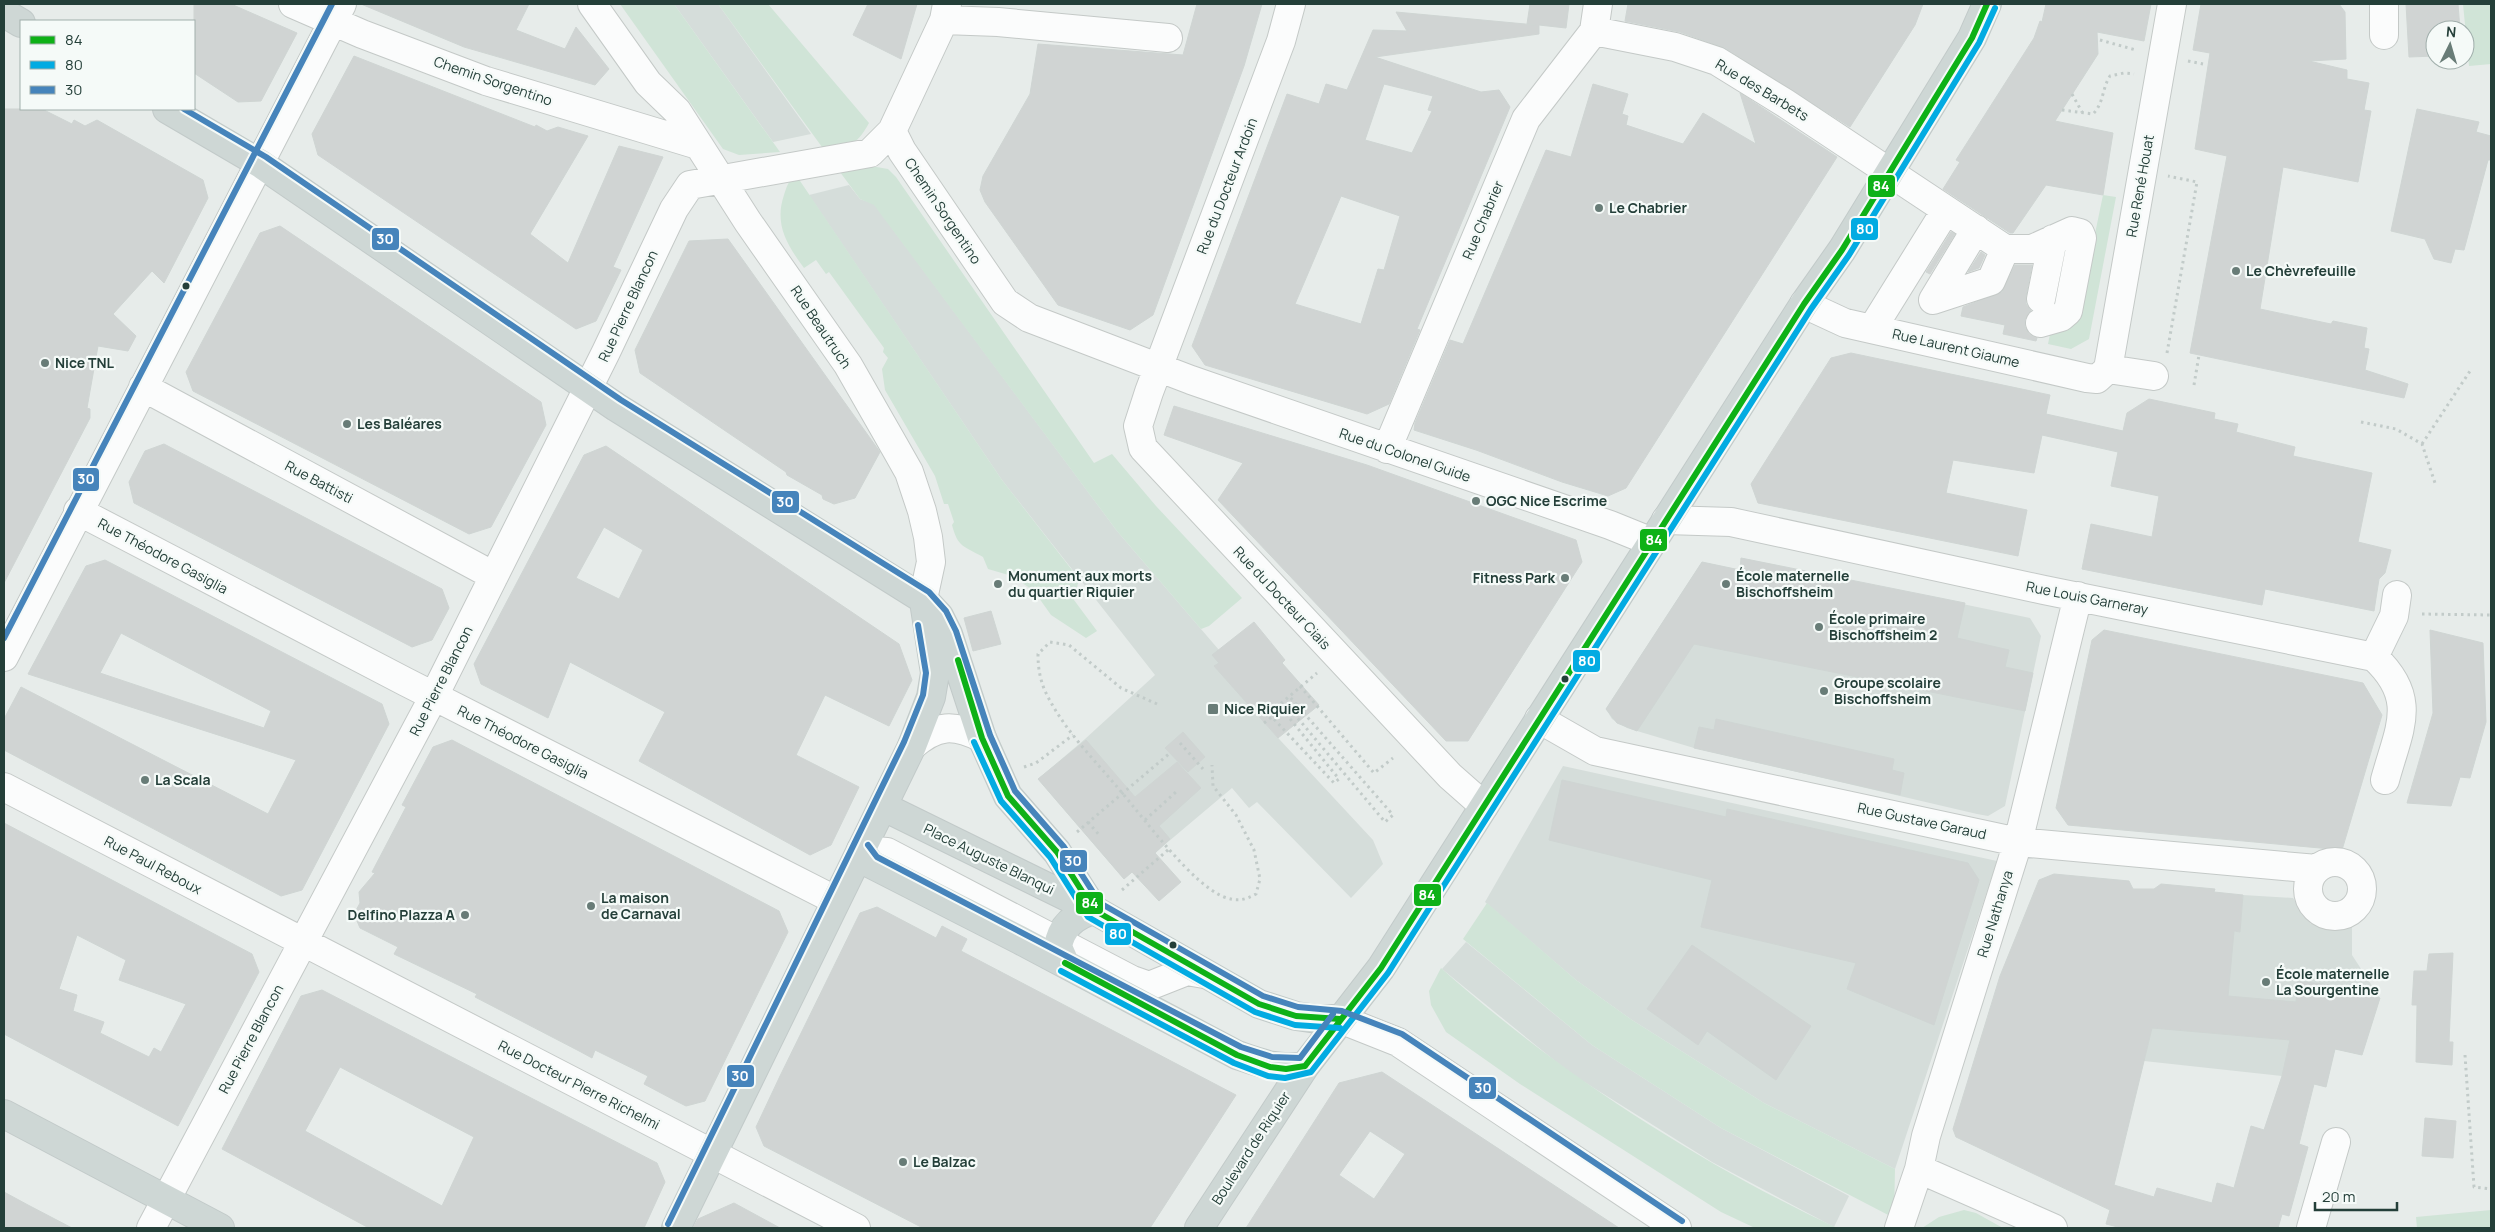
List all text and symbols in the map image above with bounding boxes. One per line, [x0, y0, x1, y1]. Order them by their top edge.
legend [20, 20, 195, 110]
north arrow [2425, 20, 2475, 70]
text: N [2445, 22, 2457, 41]
text: 84 [65, 29, 83, 50]
street label: Chemin Sorgentino [431, 51, 555, 110]
text: 80 [65, 54, 83, 75]
street label: Rue des Barbets [1712, 54, 1812, 125]
text: 30 [65, 79, 82, 100]
street label: Rue du Docteur Ardoin [1192, 115, 1261, 257]
street label: Rue René Houat [2121, 133, 2158, 239]
street label: Chemin Sorgentino [901, 154, 986, 268]
line badge: 84 [1867, 174, 1896, 198]
text: 84 [1872, 176, 1890, 195]
street label: Rue Chabrier [1457, 177, 1508, 262]
place label: Le Chabrier [1609, 198, 1687, 217]
marker: Le Chabrier [1593, 202, 1605, 214]
line badge: 80 [1850, 217, 1879, 241]
text: 80 [1856, 219, 1874, 238]
line badge: 30 [371, 227, 400, 251]
text: 30 [376, 229, 394, 248]
street label: Rue Pierre Blancon [593, 247, 662, 365]
place label: Le Chèvrefeuille [2246, 261, 2356, 280]
marker: Le Chèvrefeuille [2230, 265, 2242, 277]
unlabelled marker [181, 281, 191, 291]
street label: Rue Beautruch [787, 282, 856, 372]
street label: Rue Laurent Giaume [1891, 324, 2022, 371]
place label: Nice TNL [55, 353, 115, 372]
marker: Nice TNL [39, 357, 51, 369]
place label: Les Baléares [357, 414, 442, 433]
marker: Les Baléares [341, 418, 353, 430]
street label: Rue du Colonel Guide [1337, 423, 1473, 486]
street label: Rue Battisti [282, 456, 357, 507]
line badge: 30 [72, 467, 100, 492]
text: 30 [77, 469, 95, 488]
line badge: 30 [771, 490, 800, 514]
place label: OGC Nice Escrime [1486, 491, 1607, 510]
text: 30 [776, 492, 794, 511]
marker: OGC Nice Escrime [1470, 495, 1482, 507]
street label: Rue Théodore Gasiglia [95, 513, 232, 598]
line badge: 84 [1639, 528, 1668, 552]
text: 84 [1645, 530, 1663, 549]
street label: Rue du Docteur Ciais [1230, 542, 1335, 653]
place label: Monument aux morts du quartier Riquier [1008, 566, 1153, 601]
place label: École maternelle Bischoffsheim [1736, 566, 1850, 601]
place label: Fitness Park [1473, 568, 1555, 587]
marker: Fitness Park [1559, 572, 1571, 584]
street label: Rue Louis Garneray [2024, 576, 2150, 619]
marker: Monument aux morts du quartier Riquier [992, 578, 1004, 590]
marker: École maternelle Bischoffsheim [1720, 578, 1732, 590]
place label: École primaire Bischoffsheim 2 [1829, 609, 1937, 644]
marker: École primaire Bischoffsheim 2 [1813, 621, 1825, 633]
street label: Rue Pierre Blancon [405, 623, 476, 739]
line badge: 80 [1572, 649, 1601, 673]
text: 80 [1578, 651, 1596, 670]
place label: Groupe scolaire Bischoffsheim [1834, 673, 1941, 708]
unlabelled marker [1560, 674, 1570, 684]
marker: Groupe scolaire Bischoffsheim [1818, 685, 1830, 697]
place label: Nice Riquier [1224, 699, 1306, 718]
street label: Rue Théodore Gasiglia [454, 700, 592, 783]
marker: Nice Riquier [1206, 702, 1220, 716]
place label: La Scala [155, 770, 211, 789]
marker: La Scala [139, 774, 151, 786]
street label: Rue Gustave Garaud [1856, 798, 1988, 843]
street label: Place Auguste Blanqui [921, 819, 1058, 898]
street label: Rue Paul Reboux [101, 831, 206, 899]
line badge: 30 [1059, 849, 1088, 873]
text: 30 [1064, 851, 1082, 870]
street label: Rue Nathanya [1972, 868, 2017, 960]
line badge: 84 [1413, 883, 1442, 907]
text: 84 [1418, 885, 1436, 904]
place label: La maison de Carnaval [601, 888, 681, 923]
line badge: 84 [1075, 891, 1104, 915]
text: 84 [1081, 893, 1099, 912]
marker: La maison de Carnaval [585, 900, 597, 912]
place label: Delfino Plazza A [348, 905, 456, 924]
marker: Delfino Plazza A [459, 909, 471, 921]
line badge: 80 [1104, 922, 1132, 946]
text: 80 [1109, 924, 1127, 943]
unlabelled marker [1168, 940, 1178, 950]
place label: École maternelle La Sourgentine [2276, 964, 2390, 999]
marker: École maternelle La Sourgentine [2260, 976, 2272, 988]
street label: Rue Pierre Blancon [214, 981, 287, 1097]
street label: Rue Docteur Pierre Richelmi [495, 1035, 663, 1134]
line badge: 30 [726, 1064, 755, 1088]
text: 30 [731, 1066, 749, 1085]
line badge: 30 [1468, 1076, 1497, 1100]
text: 30 [1474, 1078, 1492, 1097]
street label: Boulevard de Riquier [1207, 1087, 1294, 1208]
place label: Le Balzac [913, 1152, 976, 1171]
marker: Le Balzac [897, 1156, 909, 1168]
scale bar [2315, 1180, 2398, 1212]
text: 20 m [2322, 1186, 2355, 1207]

